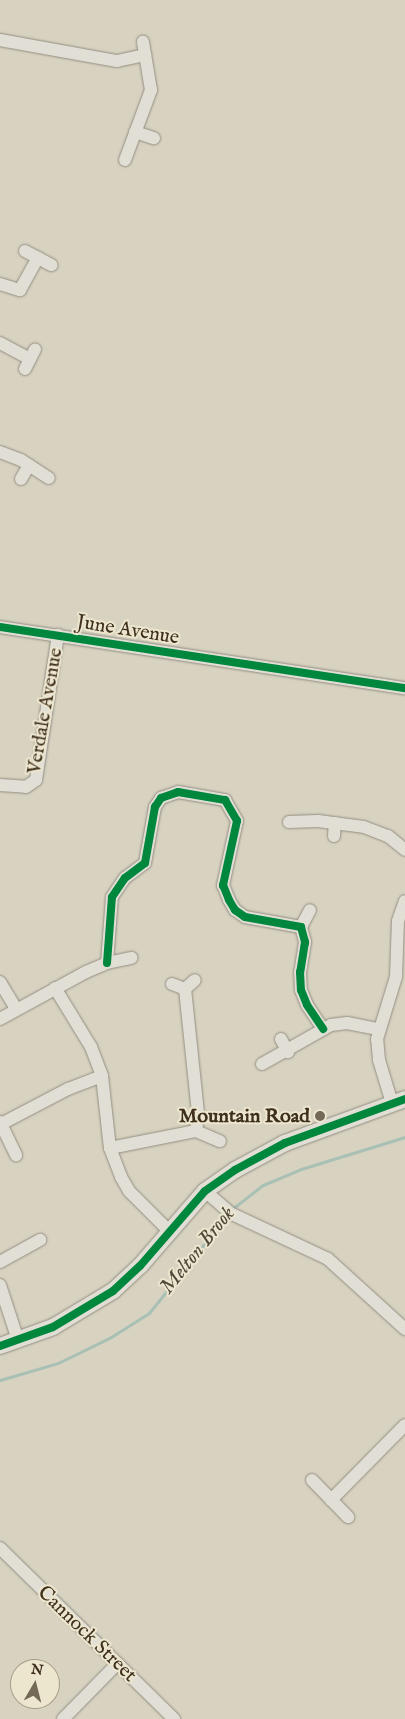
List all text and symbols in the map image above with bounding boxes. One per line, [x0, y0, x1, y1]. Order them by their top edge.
street label: June Avenue [75, 610, 181, 650]
street label: Verdale Avenue [22, 646, 68, 776]
place label: Mountain Road [179, 1104, 310, 1128]
marker: Mountain Road [314, 1110, 326, 1122]
water label: Melton Brook [155, 1202, 241, 1300]
street label: Cannock Street [32, 1581, 142, 1687]
north arrow [10, 1659, 60, 1709]
text: N [30, 1660, 44, 1680]

